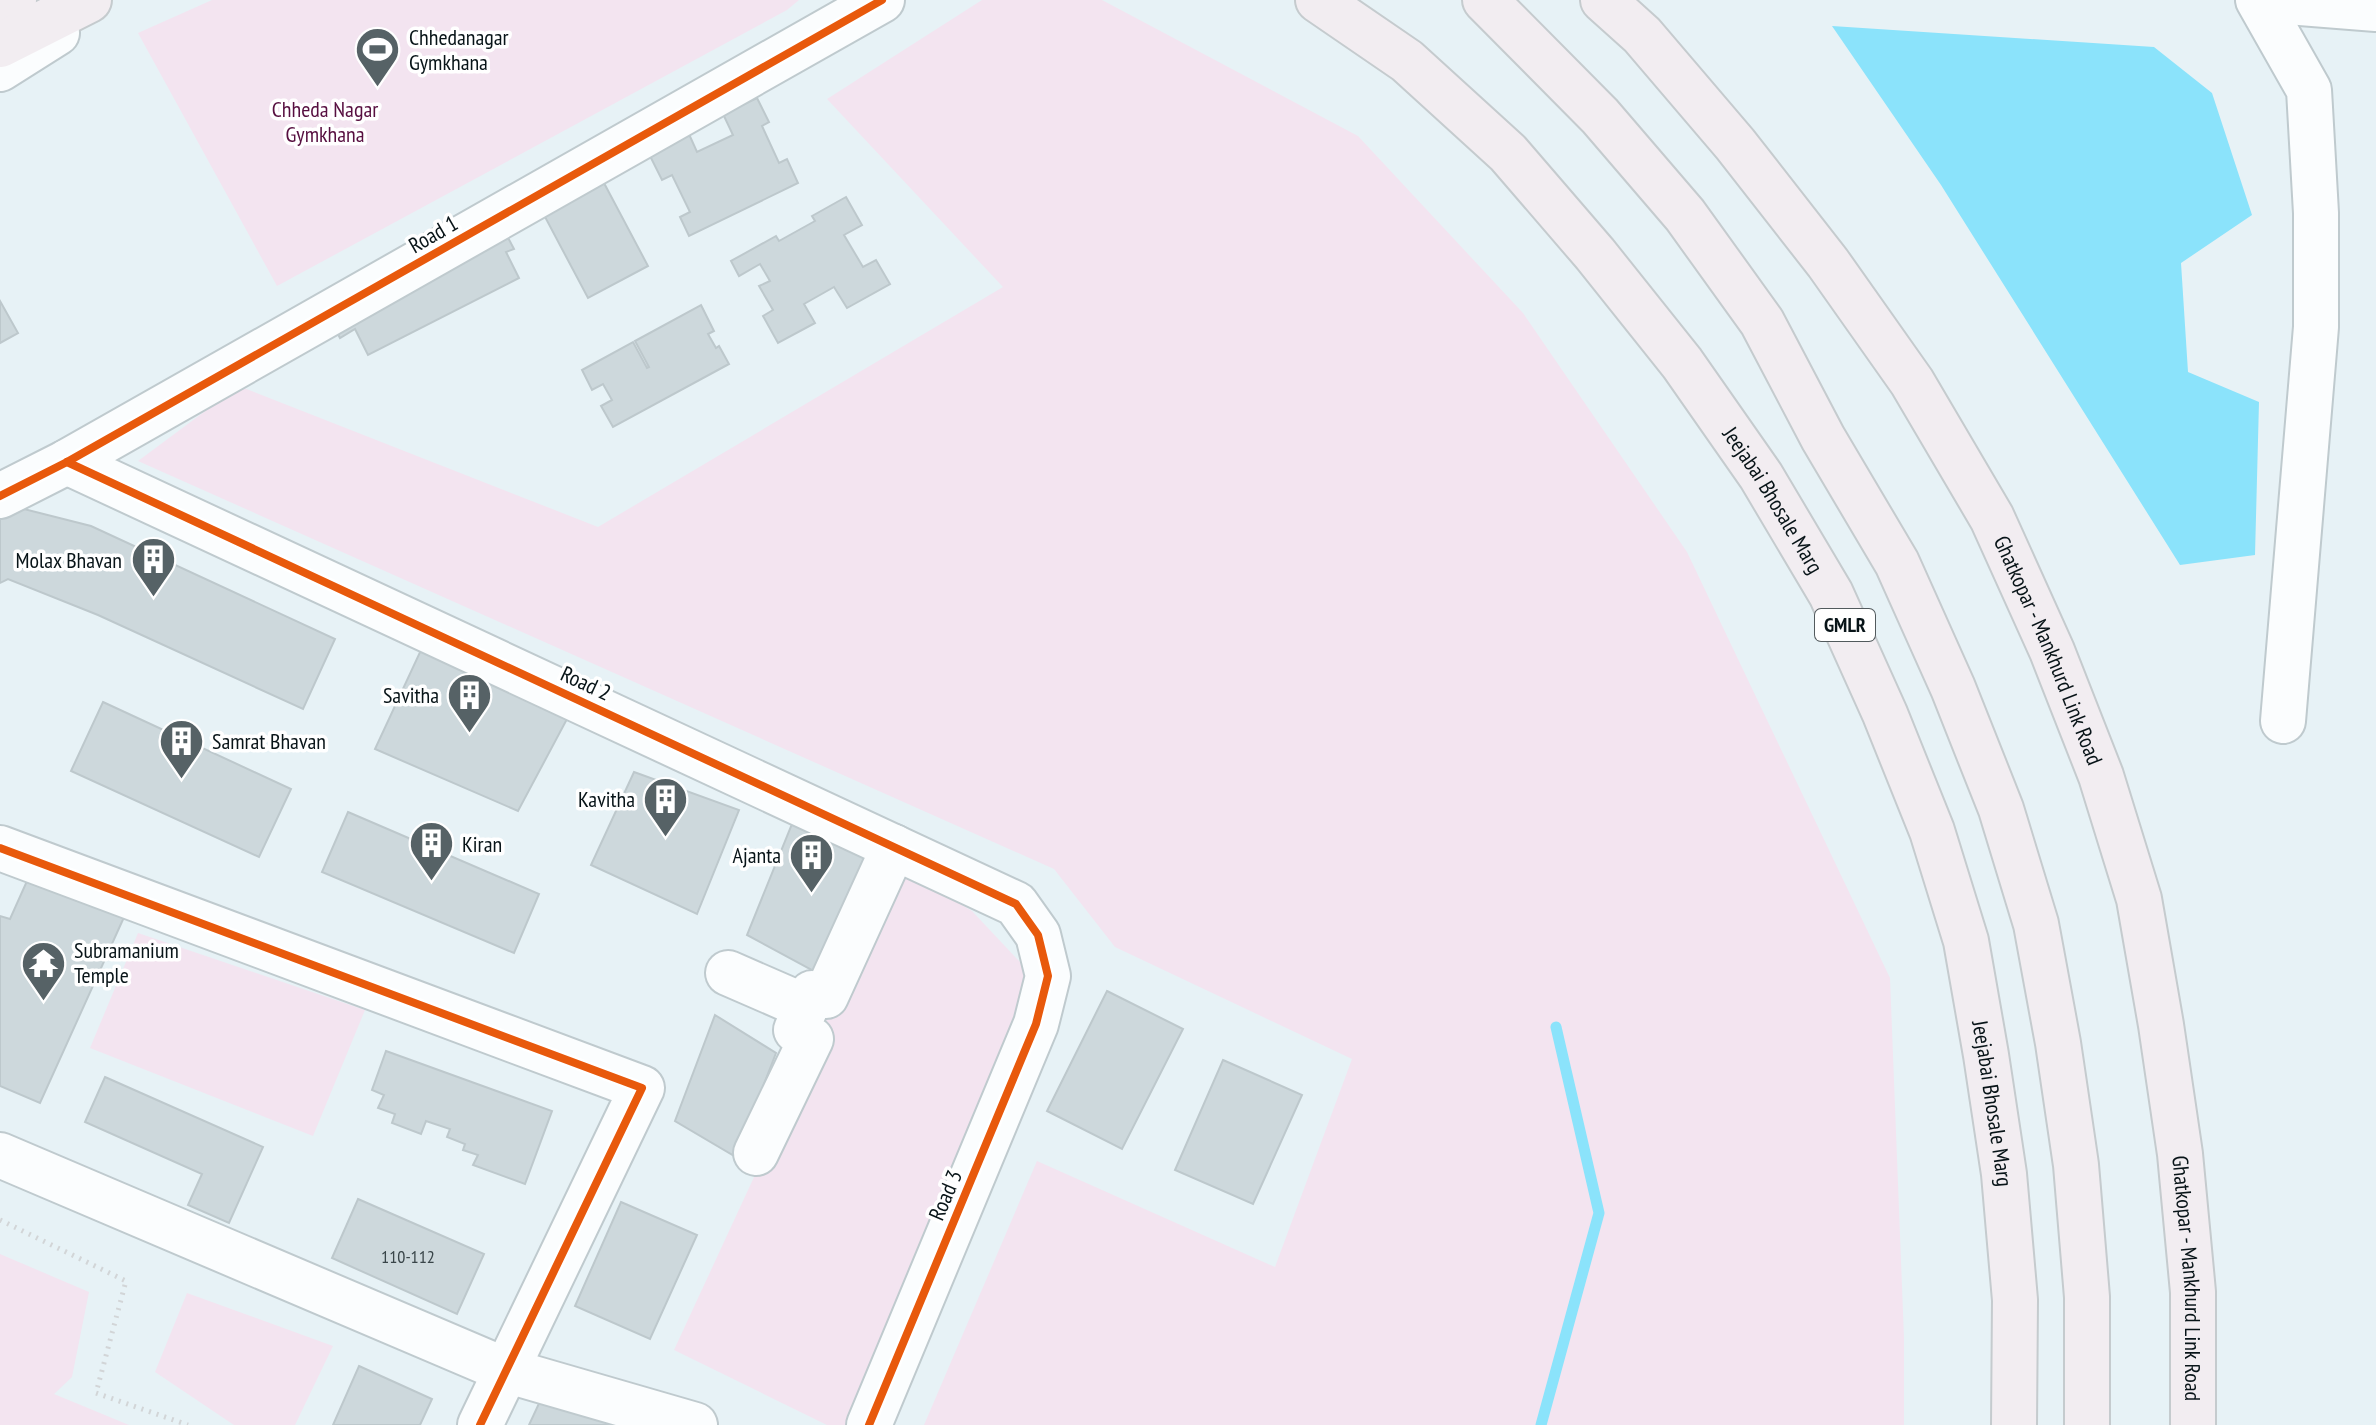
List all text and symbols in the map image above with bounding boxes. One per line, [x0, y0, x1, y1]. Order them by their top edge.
place label: Chhedanagar Gymkhana [409, 23, 509, 76]
sports icon: Chhedanagar Gymkhana [354, 26, 402, 89]
park label: Chheda Nagar Gymkhana [272, 95, 378, 148]
street label: Road 1 [403, 209, 463, 259]
street label: Jeejabai Bhosale Marg [1716, 420, 1830, 578]
street label: Ghatkopar - Mankhurd Link Road [1988, 531, 2109, 769]
building icon: Molax Bhavan [129, 536, 177, 599]
place label: Molax Bhavan [16, 546, 122, 574]
road number: GMLR [1815, 609, 1875, 641]
street label: Road 2 [556, 659, 616, 707]
building icon: Savitha [446, 671, 494, 734]
place label: Savitha [383, 681, 439, 709]
building icon: Samrat Bhavan [157, 717, 205, 780]
place label: Samrat Bhavan [212, 727, 326, 755]
building icon: Kavitha [642, 775, 690, 838]
place label: Kavitha [578, 785, 635, 813]
building icon: Kiran [407, 820, 455, 883]
place label: Kiran [462, 830, 502, 858]
building icon: Ajanta [788, 831, 836, 894]
place label: Ajanta [733, 841, 781, 869]
place label: Subramanium Temple [74, 936, 179, 989]
temple icon: Subramanium Temple [19, 939, 67, 1002]
street label: Jeejabai Bhosale Marg [1966, 1017, 2019, 1188]
street label: Ghatkopar - Mankhurd Link Road [2166, 1154, 2207, 1401]
street label: Road 3 [922, 1166, 968, 1224]
house number: 110-112 [381, 1245, 435, 1268]

